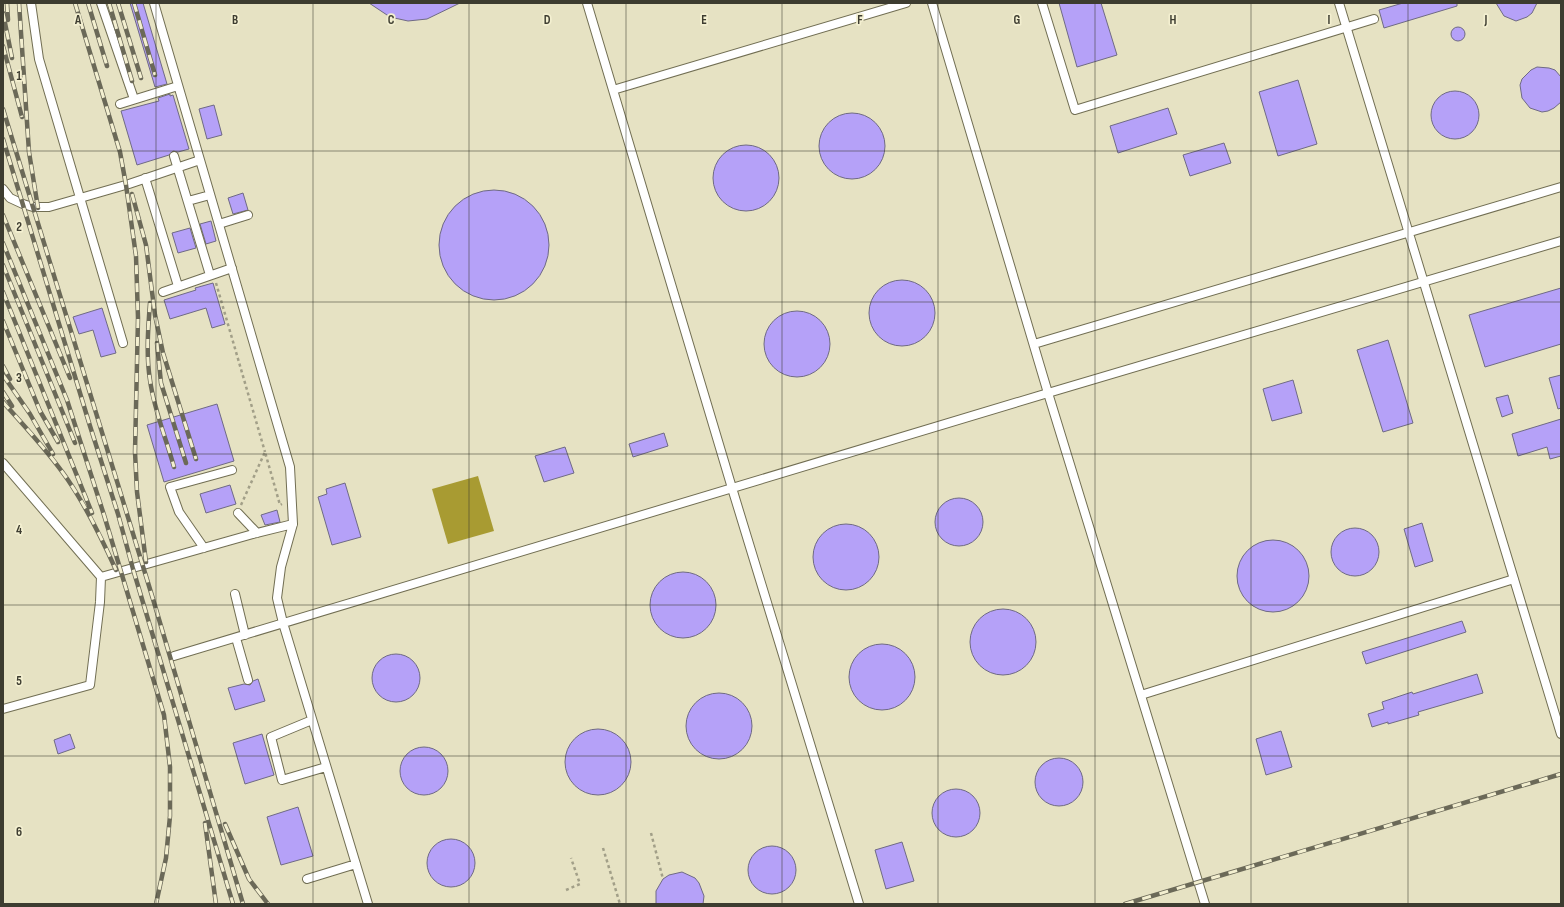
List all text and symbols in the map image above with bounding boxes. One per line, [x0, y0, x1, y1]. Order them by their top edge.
text: A [74, 12, 82, 28]
text: B [232, 12, 238, 28]
text: C [388, 12, 395, 28]
text: D [544, 12, 551, 28]
text: E [701, 12, 707, 28]
text: F [857, 12, 863, 28]
text: G [1014, 12, 1021, 28]
text: H [1170, 12, 1177, 28]
text: I [1328, 12, 1331, 28]
text: J [1484, 12, 1488, 28]
text: 1 [16, 68, 22, 84]
text: 2 [16, 219, 22, 235]
text: 3 [16, 370, 22, 386]
text: 4 [16, 522, 22, 538]
text: 5 [16, 673, 22, 689]
text: 6 [16, 824, 22, 840]

